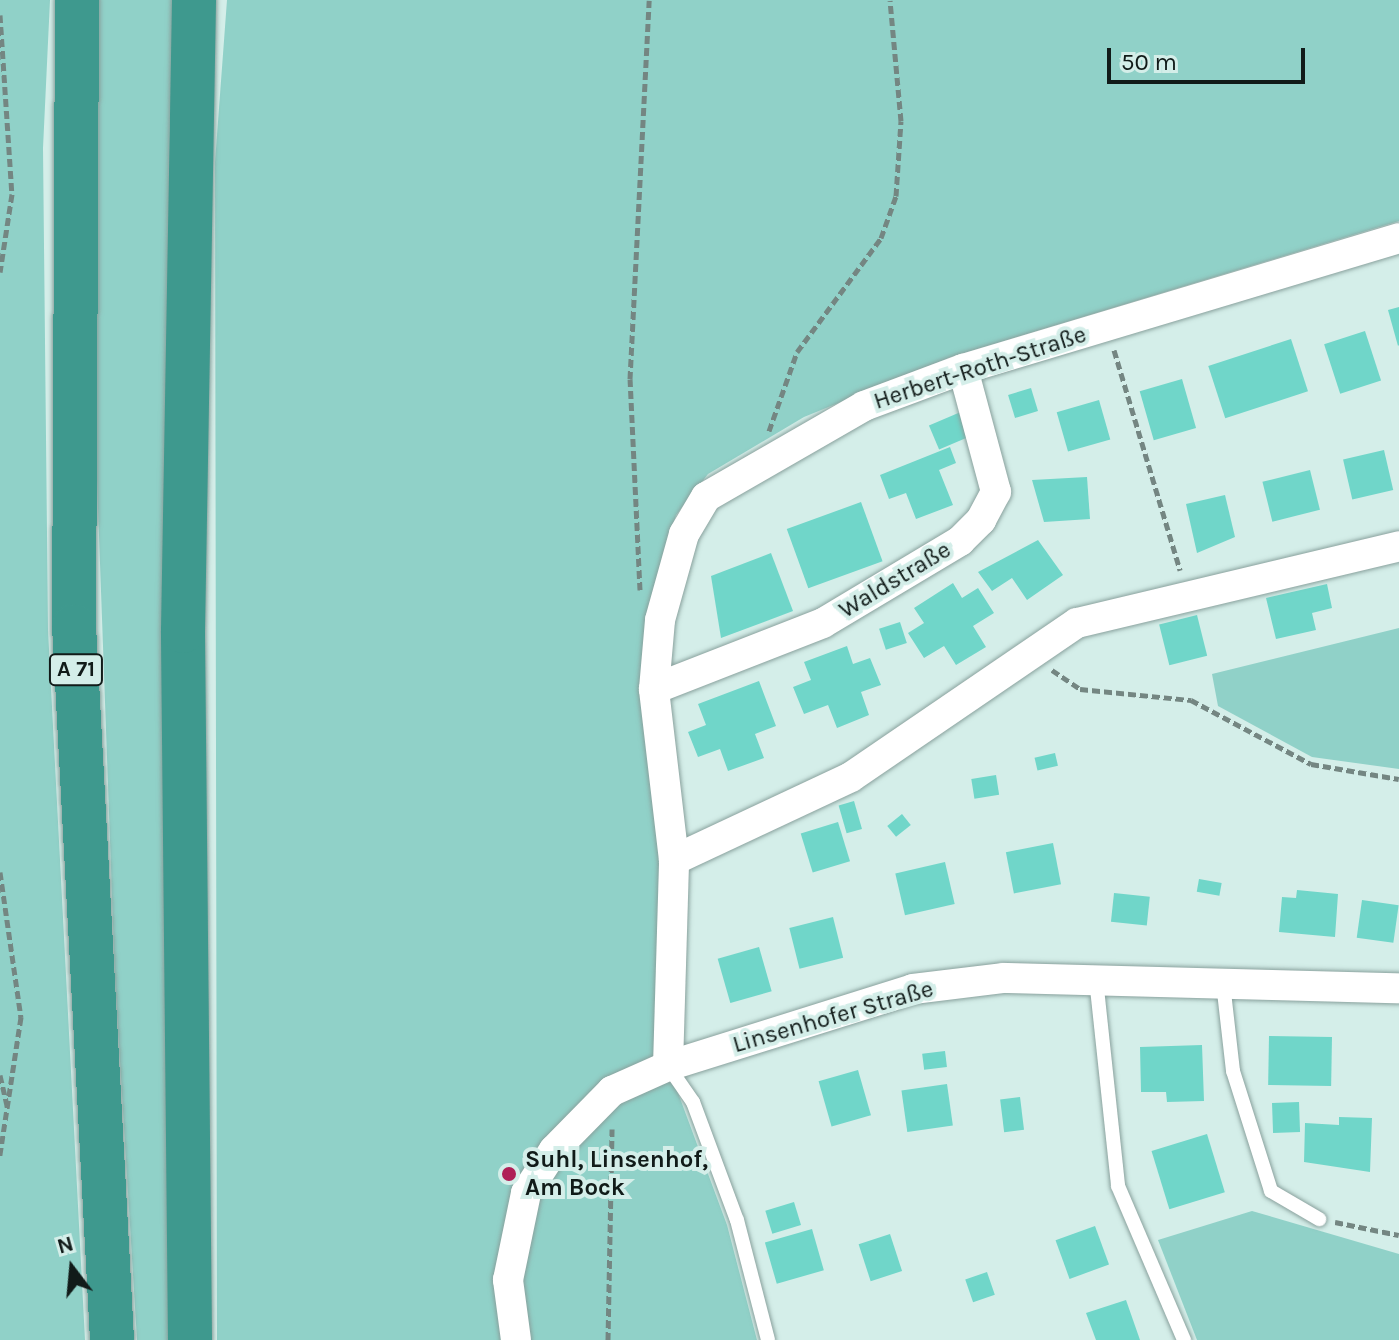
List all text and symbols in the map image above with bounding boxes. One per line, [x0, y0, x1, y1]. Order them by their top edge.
scale bar [1111, 32, 1309, 82]
text: 50 m [1121, 48, 1177, 76]
street label: Herbert-Roth-Straße [870, 320, 1090, 416]
street label: Waldstraße [834, 535, 956, 625]
road number: A 71 [48, 652, 104, 688]
street label: Linsenhofer Straße [729, 975, 937, 1059]
place label: Suhl, Linsenhof, Am Bock [525, 1146, 708, 1202]
marker: Suhl, Linsenhof, Am Bock [500, 1165, 518, 1183]
north arrow [32, 1228, 112, 1308]
text: N [54, 1230, 77, 1260]

